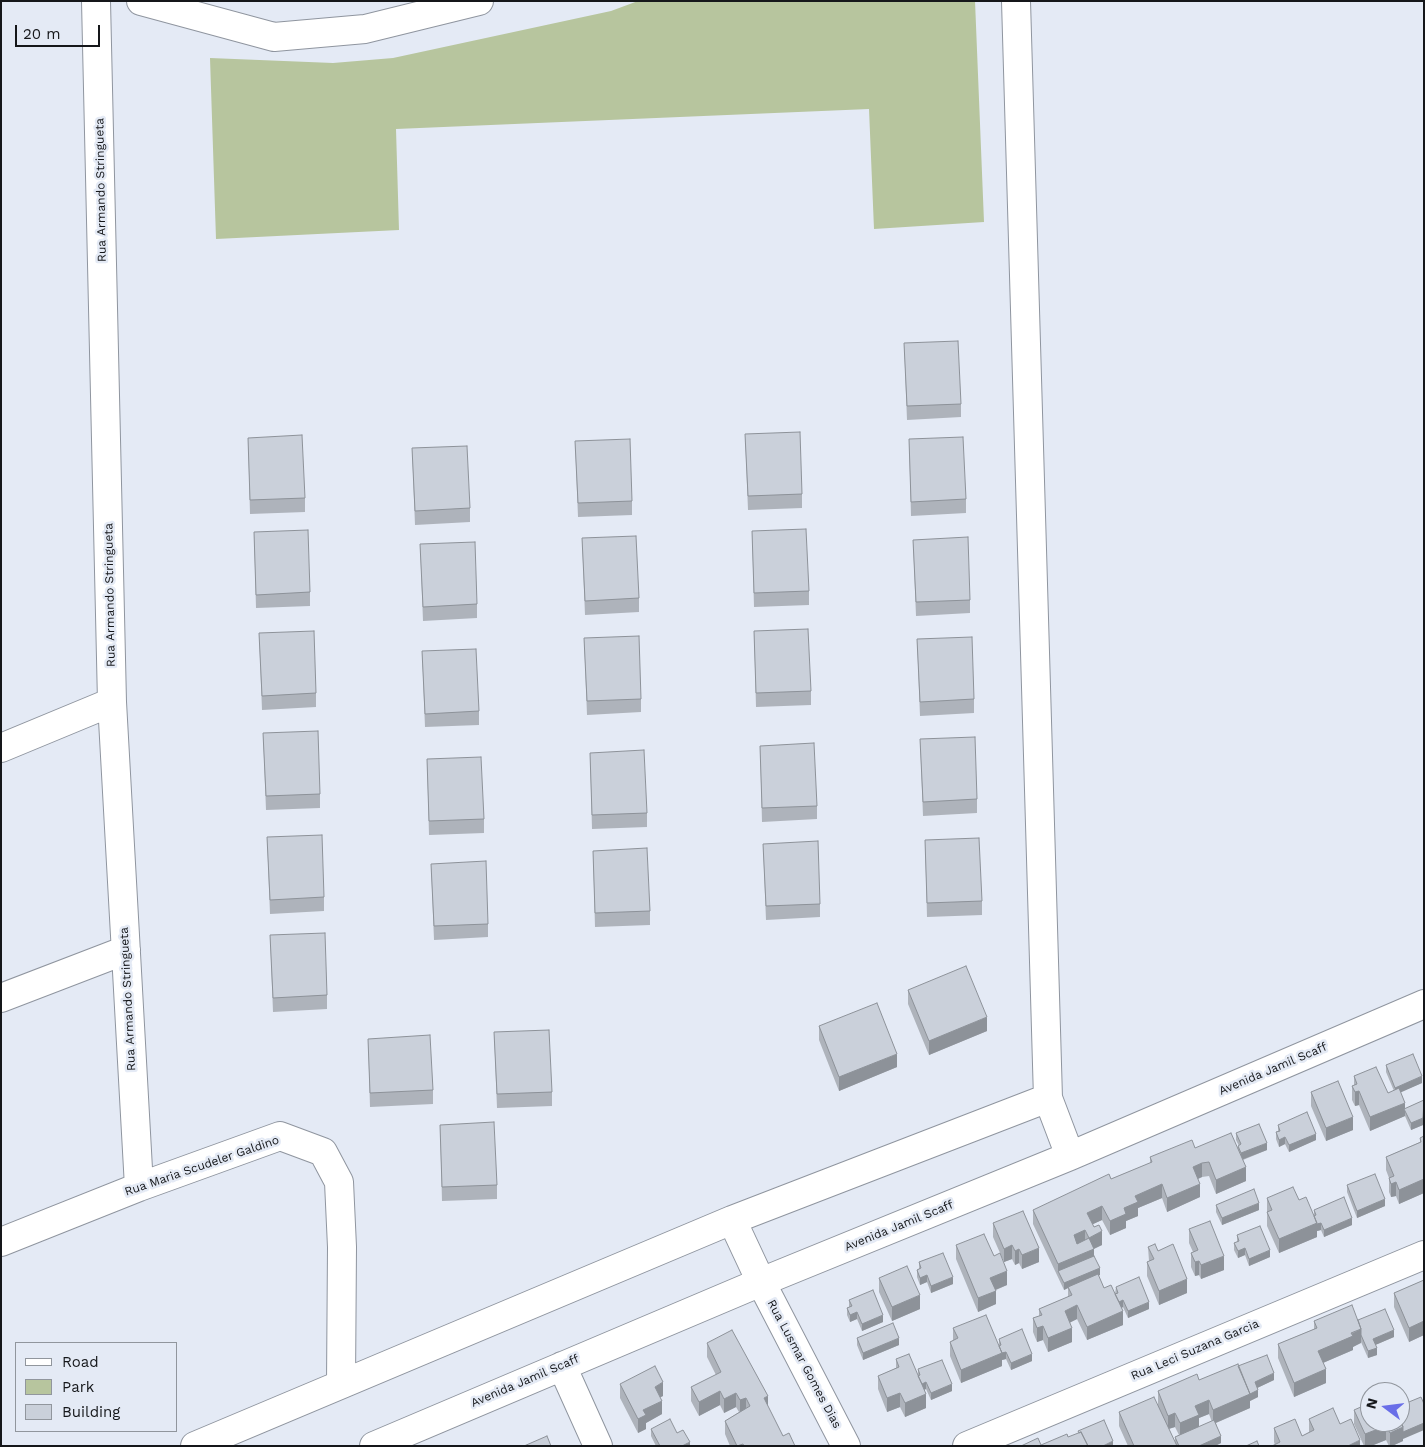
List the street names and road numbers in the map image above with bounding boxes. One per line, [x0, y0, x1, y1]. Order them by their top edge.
street label: Rua Armando Stringueta [93, 118, 109, 262]
street label: Rua Armando Stringueta [102, 523, 118, 667]
street label: Rua Armando Stringueta [117, 927, 139, 1071]
street label: Avenida Jamil Scaff [1217, 1040, 1329, 1098]
street label: Rua Maria Scudeler Galdino [123, 1133, 281, 1199]
street label: Avenida Jamil Scaff [843, 1198, 955, 1254]
street label: Rua Lusmar Gomes Dias [764, 1297, 844, 1431]
street label: Rua Leci Suzana Garcia [1129, 1317, 1261, 1383]
street label: Avenida Jamil Scaff [469, 1352, 581, 1410]

